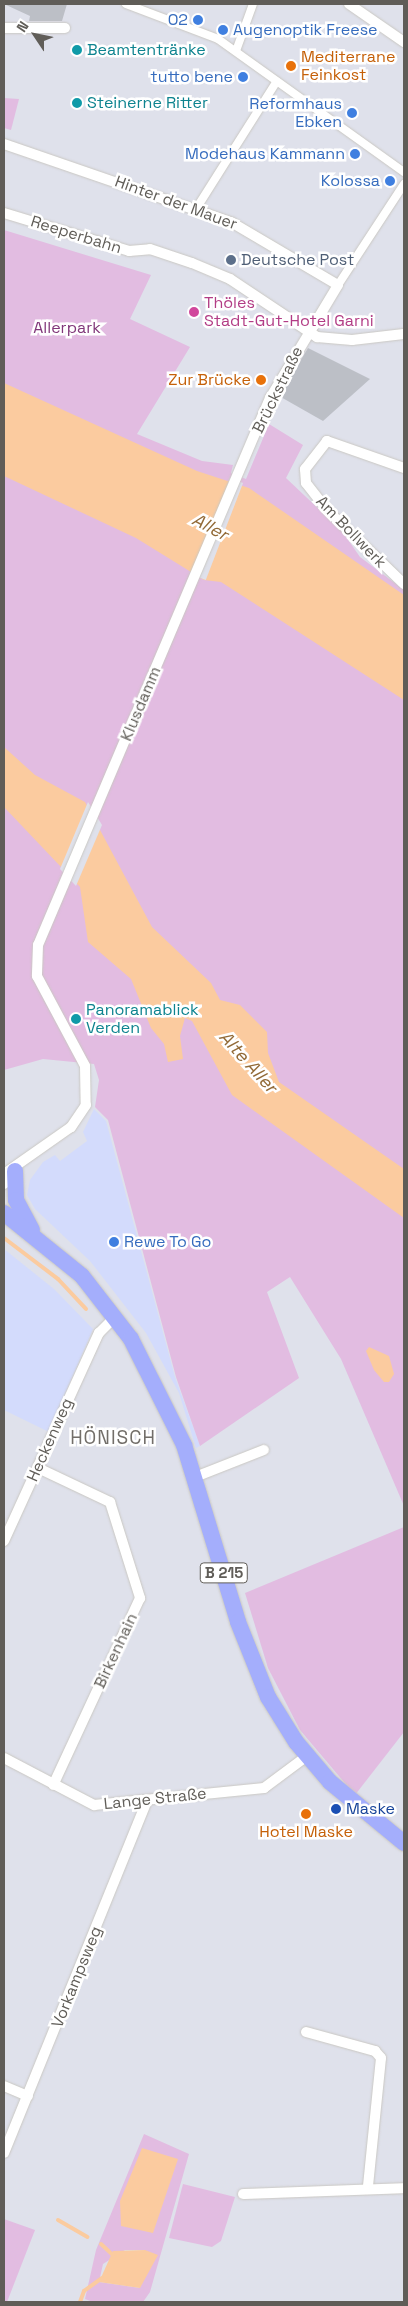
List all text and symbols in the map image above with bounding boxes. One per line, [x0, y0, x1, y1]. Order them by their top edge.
north arrow [10, 10, 60, 60]
place label: O2 [168, 10, 188, 30]
marker: O2 [192, 14, 204, 26]
text: N [12, 18, 33, 36]
place label: Augenoptik Freese [233, 20, 378, 40]
marker: Augenoptik Freese [217, 24, 229, 36]
place label: Beamtentränke [87, 40, 206, 60]
marker: Beamtentränke [71, 44, 83, 56]
place label: Mediterrane Feinkost [301, 47, 395, 85]
marker: Mediterrane Feinkost [285, 60, 297, 72]
place label: tutto bene [150, 67, 233, 87]
marker: tutto bene [237, 71, 249, 83]
place label: Steinerne Ritter [87, 93, 208, 113]
place label: Reformhaus Ebken [249, 94, 342, 132]
marker: Steinerne Ritter [71, 97, 83, 109]
marker: Reformhaus Ebken [346, 107, 358, 119]
place label: Modehaus Kammann [185, 144, 345, 164]
marker: Modehaus Kammann [349, 148, 361, 160]
place label: Kolossa [321, 171, 380, 191]
street label: Hinter der Mauer [112, 172, 240, 234]
marker: Kolossa [384, 175, 396, 187]
street label: Reeperbahn [28, 212, 124, 258]
place label: Deutsche Post [241, 250, 354, 270]
marker: Deutsche Post [225, 254, 237, 266]
place label: Thöles Stadt-Gut-Hotel Garni [204, 293, 374, 331]
marker: Thöles Stadt-Gut-Hotel Garni [188, 306, 200, 318]
park label: Allerpark [33, 318, 101, 338]
street label: Brückstraße [249, 343, 307, 437]
place label: Zur Brücke [168, 370, 251, 390]
marker: Zur Brücke [255, 374, 267, 386]
street label: Am Bollwerk [312, 492, 390, 572]
water label: Aller [188, 509, 232, 545]
street label: Klusdamm [117, 664, 165, 744]
place label: Panoramablick Verden [86, 1000, 199, 1038]
marker: Panoramablick Verden [70, 1013, 82, 1025]
water label: Alte Aller [214, 1026, 282, 1098]
place label: Rewe To Go [124, 1232, 212, 1252]
marker: Rewe To Go [108, 1236, 120, 1248]
street label: Heckenweg [23, 1395, 77, 1485]
district label: HÖNISCH [69, 1427, 157, 1449]
road number: B 215 [199, 1560, 249, 1586]
street label: Birkenhain [90, 1610, 142, 1692]
street label: Lange Straße [103, 1784, 207, 1814]
place label: Maske [346, 1799, 395, 1819]
marker: Maske [330, 1803, 342, 1815]
marker: Hotel Maske [300, 1808, 312, 1820]
place label: Hotel Maske [259, 1822, 353, 1842]
street label: Vorkampsweg [48, 1924, 106, 2030]

